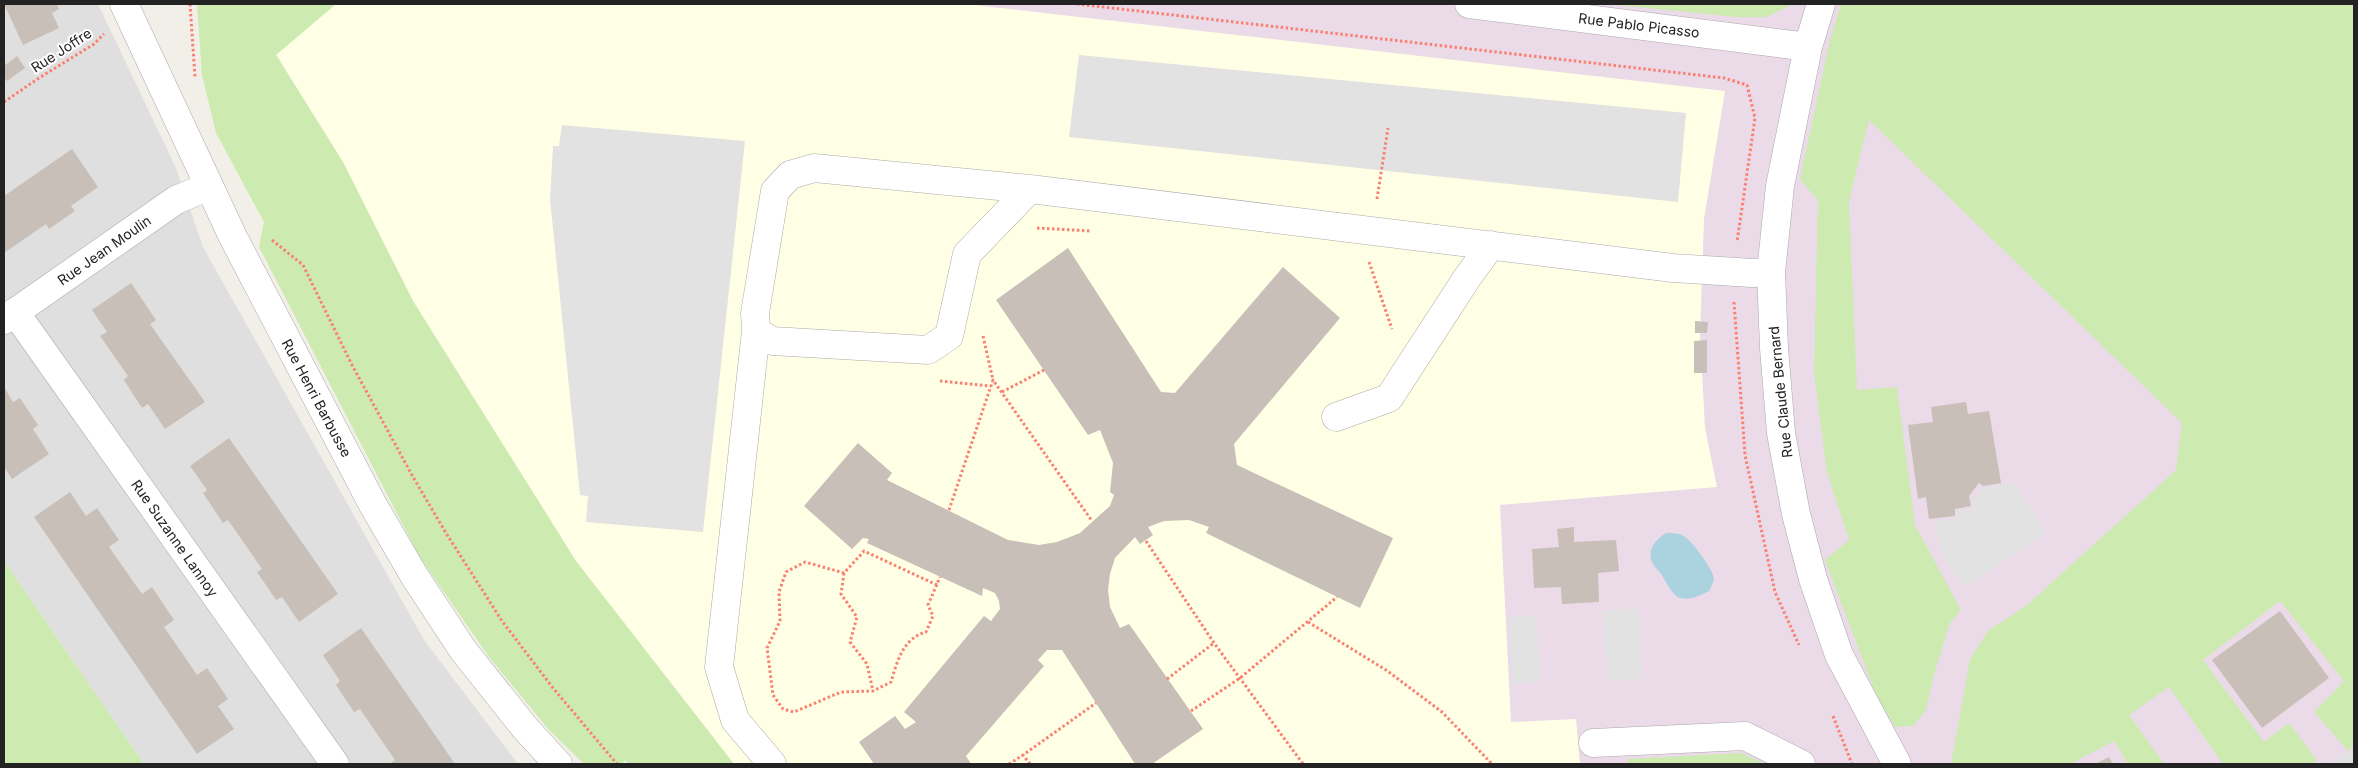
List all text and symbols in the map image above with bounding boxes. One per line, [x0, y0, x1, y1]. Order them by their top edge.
street label: Rue Pablo Picasso [1577, 9, 1701, 41]
street label: Rue Joffre [28, 24, 94, 76]
street label: Rue Jean Moulin [54, 211, 154, 289]
street label: Rue Claude Bernard [1765, 325, 1795, 459]
street label: Rue Henri Barbusse [279, 336, 355, 460]
street label: Rue Suzanne Lannoy [128, 476, 222, 600]

